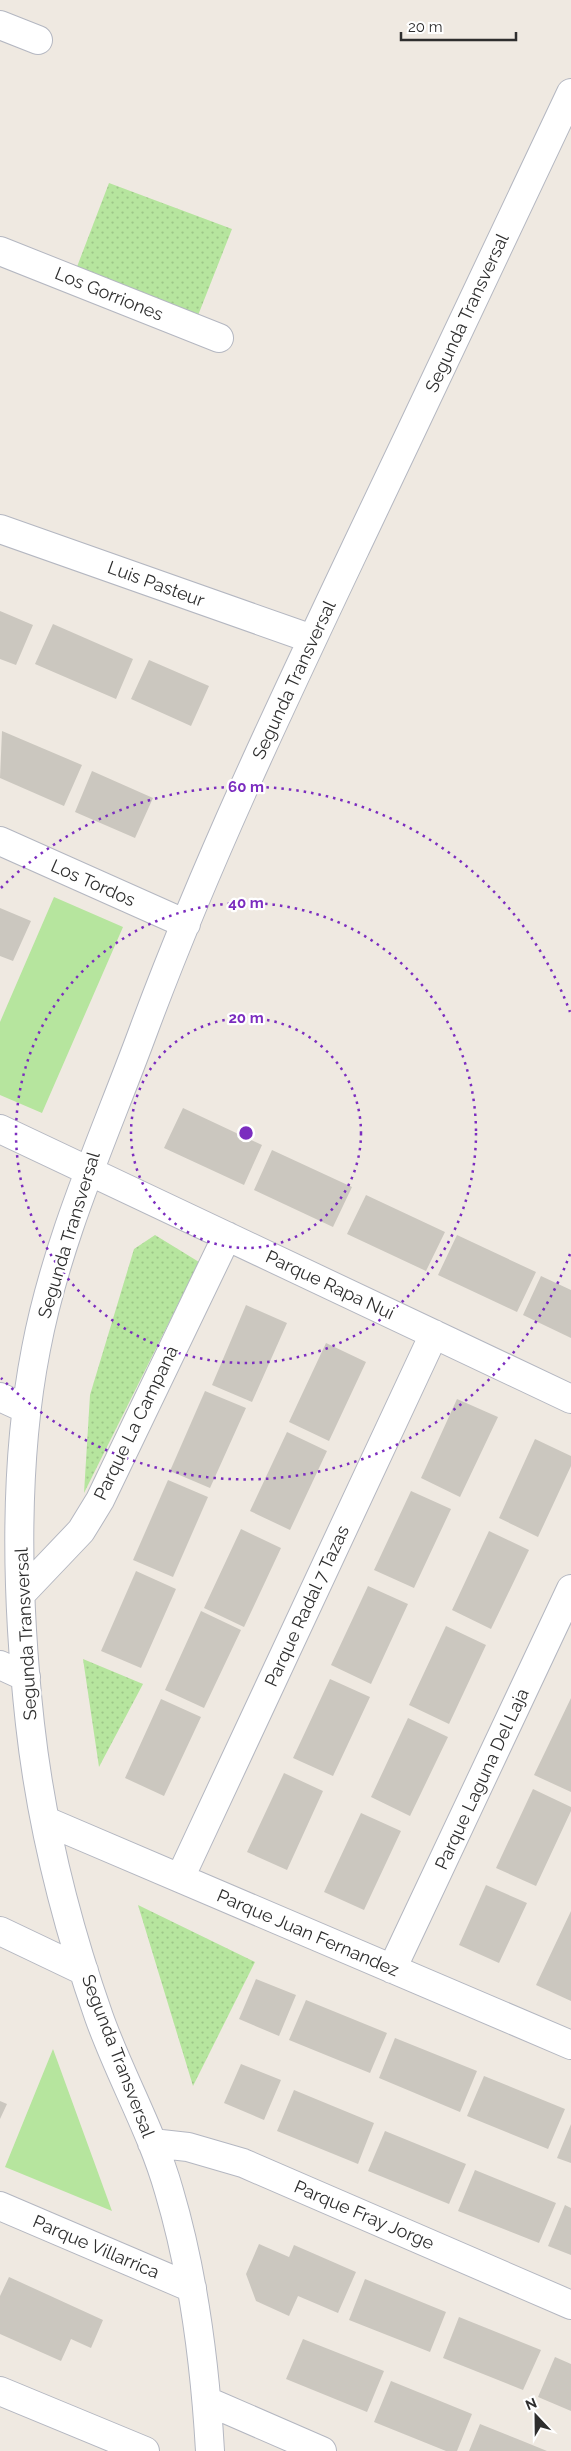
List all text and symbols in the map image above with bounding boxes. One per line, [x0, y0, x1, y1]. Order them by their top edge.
scale bar [401, 10, 516, 42]
text: 20 m [408, 18, 443, 36]
street label: Segunda Transversal [420, 230, 513, 396]
street label: Los Gorriones [52, 262, 167, 325]
street label: Luis Pasteur [105, 556, 208, 611]
street label: Segunda Transversal [247, 597, 340, 763]
text: 60 m [228, 778, 264, 796]
street label: Los Tordos [48, 855, 139, 911]
text: 40 m [228, 894, 264, 912]
text: 20 m [228, 1009, 264, 1027]
centre of rings [237, 1124, 255, 1142]
street label: Segunda Transversal [33, 1149, 104, 1321]
street label: Parque Rapa Nui [263, 1246, 398, 1324]
street label: Parque La Campana [89, 1342, 182, 1503]
street label: Parque Radal 7 Tazas [260, 1522, 353, 1690]
street label: Segunda Transversal [10, 1547, 41, 1721]
street label: Parque Laguna Del Laja [430, 1685, 533, 1873]
street label: Parque Juan Fernandez [214, 1885, 403, 1981]
street label: Segunda Transversal [78, 1971, 159, 2140]
street label: Parque Fray Jorge [291, 2176, 438, 2254]
street label: Parque Villarrica [30, 2210, 163, 2283]
north arrow [511, 2391, 561, 2441]
text: N [523, 2395, 539, 2413]

